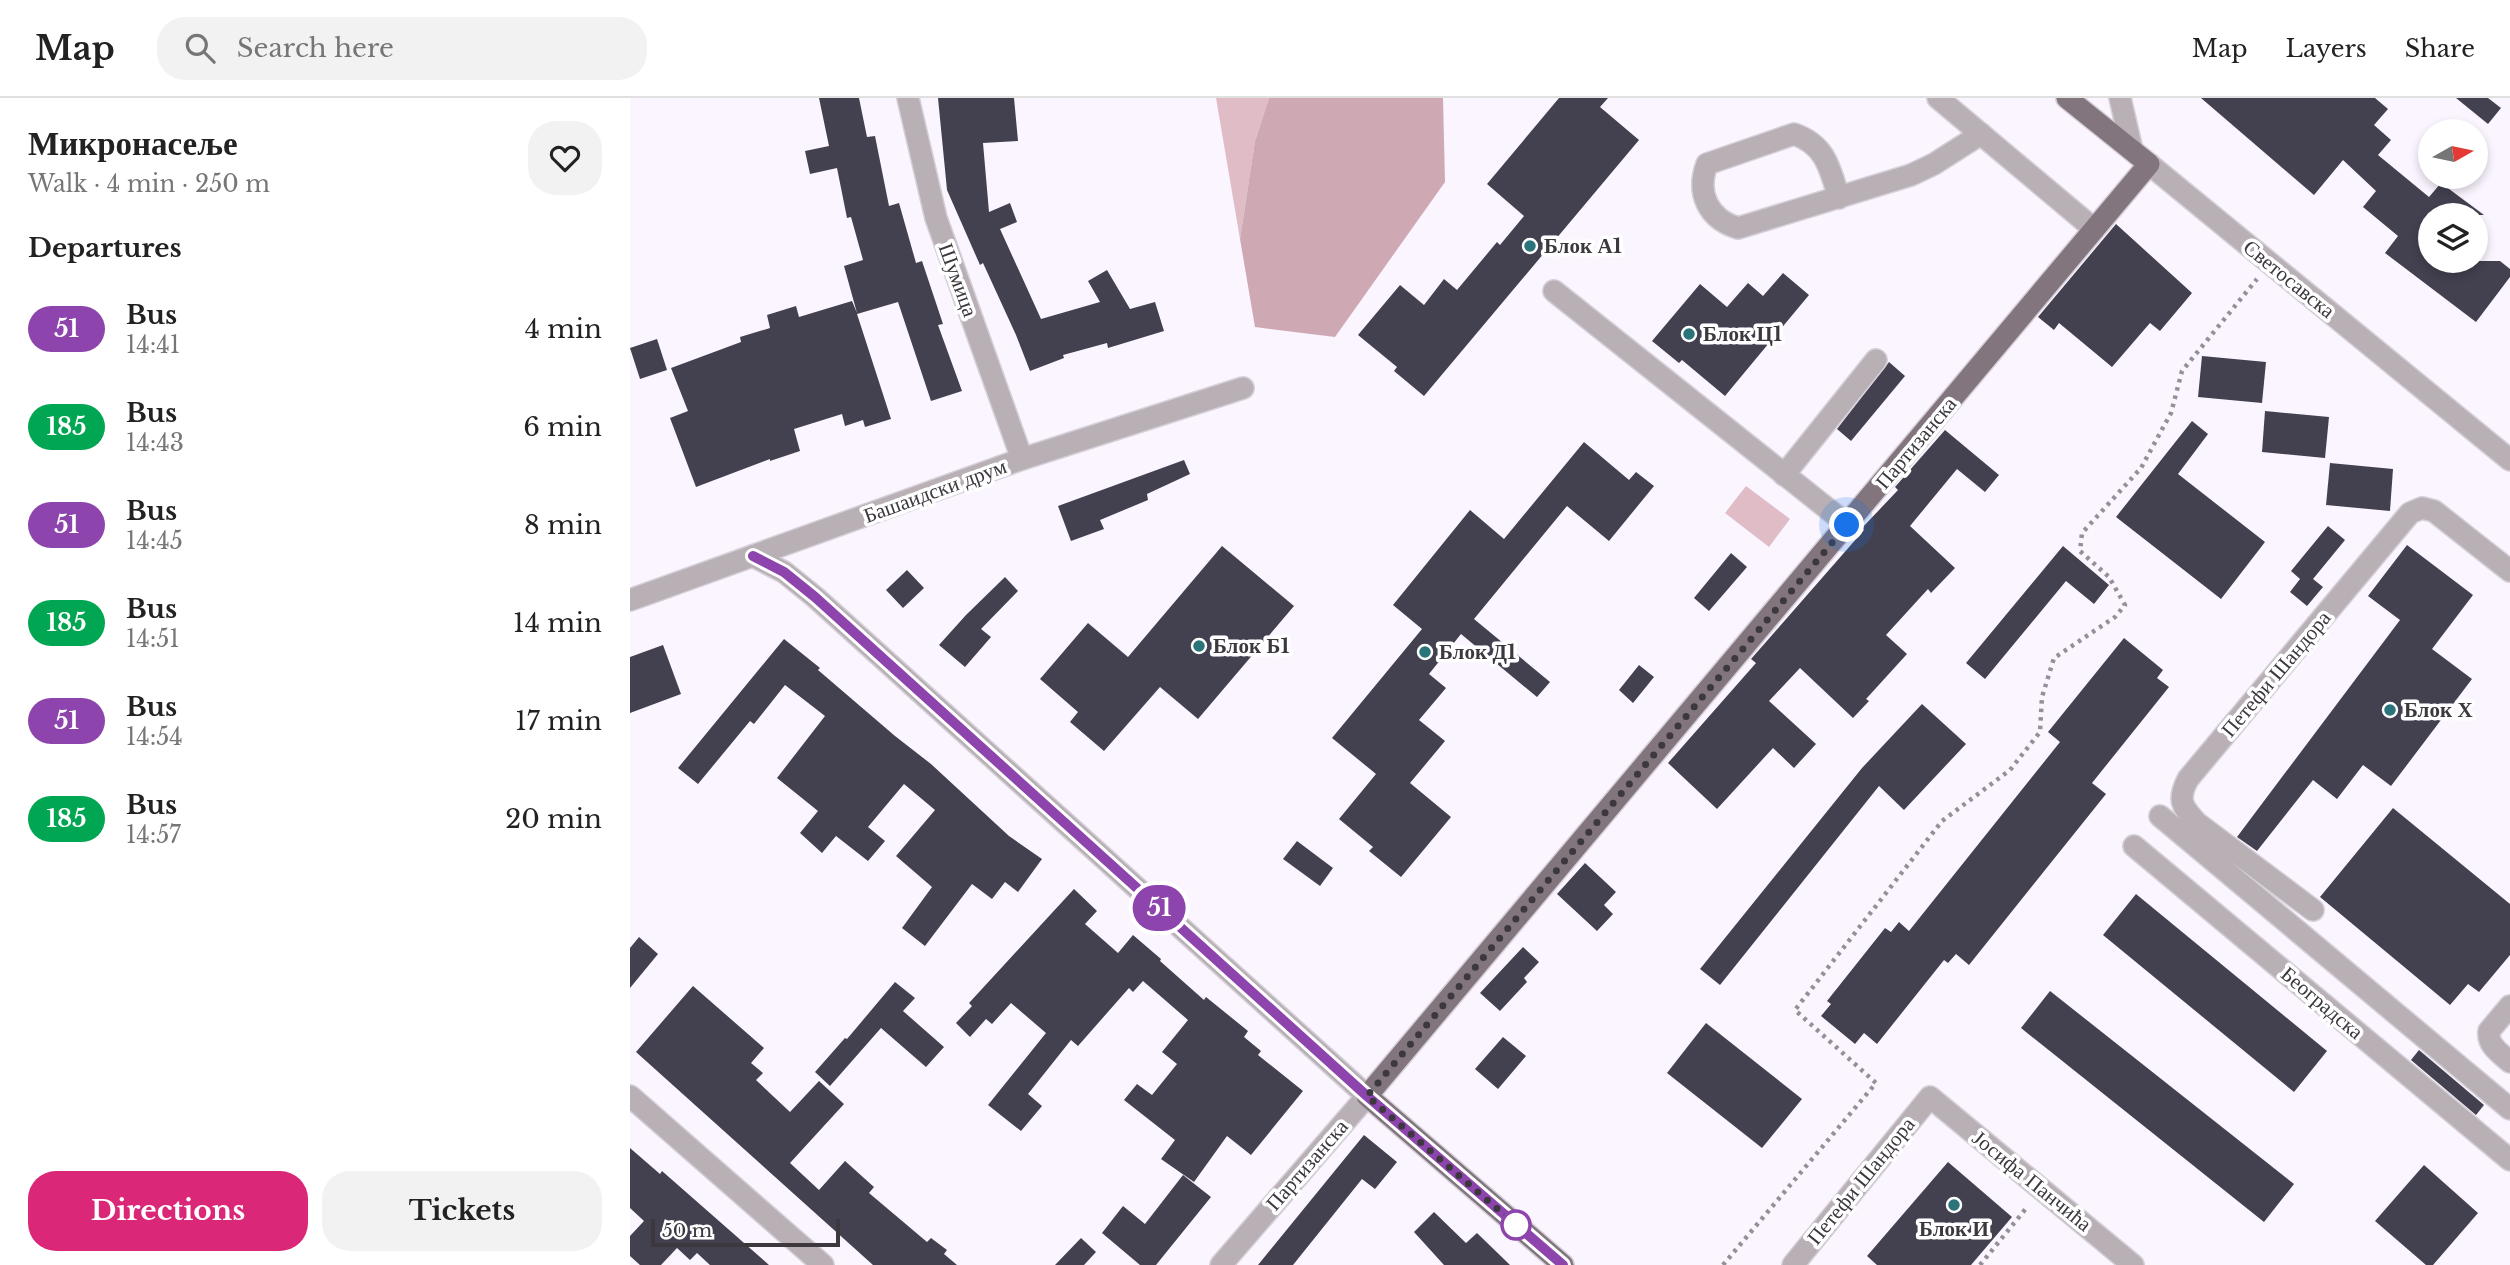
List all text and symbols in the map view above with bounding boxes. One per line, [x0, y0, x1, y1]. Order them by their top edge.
search box [157, 17, 647, 80]
text: Map [35, 28, 115, 69]
icon: search [181, 29, 219, 67]
text: Search here [237, 32, 394, 64]
text: Map [2192, 34, 2248, 63]
text: Layers [2286, 34, 2367, 63]
text: Share [2405, 34, 2475, 63]
north arrow [2418, 119, 2488, 189]
map controls [2418, 119, 2488, 273]
button: heart [528, 121, 602, 195]
text: Микронасеље [28, 123, 238, 164]
text: Walk · 4 min · 250 m [28, 170, 270, 198]
button: layers [2418, 203, 2488, 273]
text: Departures [28, 232, 182, 264]
place label: Блок А1 [1544, 233, 1622, 259]
street label: Светосавска [2238, 234, 2341, 324]
marker: Блок А1 [1522, 238, 1538, 254]
street label: Шумица [933, 240, 984, 321]
text: Bus [126, 299, 177, 331]
text: 4 min [525, 313, 602, 345]
text: 51 [54, 314, 79, 343]
place label: Блок Ц1 [1703, 321, 1782, 347]
marker: Блок Ц1 [1681, 326, 1697, 342]
text: 14:41 [126, 331, 180, 359]
street label: Партизанска [1870, 391, 1963, 494]
text: Bus [126, 397, 177, 429]
text: 6 min [523, 411, 602, 443]
text: 185 [47, 412, 86, 441]
text: 14:43 [126, 429, 184, 457]
street label: Башаидски друм [860, 453, 1010, 529]
text: Bus [126, 495, 177, 527]
your location [1829, 507, 1864, 542]
text: 8 min [524, 509, 602, 541]
text: 51 [54, 510, 79, 539]
text: 14:45 [126, 527, 183, 555]
text: Bus [126, 593, 177, 625]
street label: Петефи Шандора [2216, 605, 2337, 742]
text: 14 min [513, 607, 602, 639]
text: 185 [47, 608, 86, 637]
text: 14:51 [126, 625, 180, 653]
place label: Блок Б1 [1213, 633, 1290, 659]
marker: Блок Б1 [1191, 638, 1207, 654]
place label: Блок Д1 [1439, 639, 1516, 665]
marker: Блок Д1 [1417, 644, 1433, 660]
text: Bus [126, 691, 177, 723]
place label: Блок Х [2404, 697, 2473, 723]
marker: Блок Х [2382, 702, 2398, 718]
text: 17 min [515, 705, 602, 737]
text: 51 [54, 706, 79, 735]
text: 14:54 [126, 723, 183, 751]
text: Bus [126, 789, 177, 821]
text: 20 min [505, 803, 602, 835]
text: 185 [47, 804, 86, 833]
text: 14:57 [126, 821, 181, 849]
line badge: 51 [1128, 885, 1190, 931]
text: 51 [1147, 893, 1171, 922]
street label: Београдска [2276, 961, 2369, 1045]
street label: Петефи Шандора [1802, 1111, 1921, 1250]
street label: Партизанска [1260, 1114, 1354, 1216]
street label: Јосифа Панчића [1967, 1125, 2097, 1237]
button: Directions [28, 1171, 308, 1251]
button: Tickets [322, 1171, 602, 1251]
marker: Блок И [1946, 1197, 1962, 1213]
unlabelled marker [1501, 1210, 1531, 1240]
scale bar [651, 1216, 840, 1248]
place label: Блок И [1919, 1216, 1989, 1242]
text: 50 m [662, 1219, 712, 1242]

